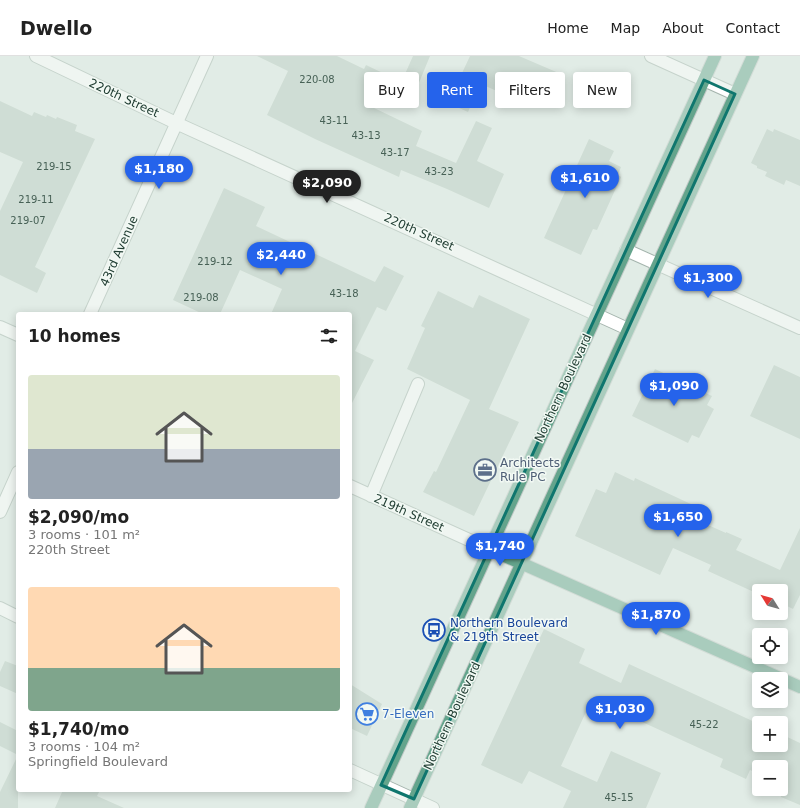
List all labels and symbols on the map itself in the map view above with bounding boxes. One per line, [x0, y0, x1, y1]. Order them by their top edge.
house number: 220-08 [299, 74, 335, 85]
street label: 220th Street [87, 76, 161, 120]
house number: 43-11 [319, 115, 349, 126]
house number: 43-13 [351, 130, 381, 141]
house number: 43-17 [380, 147, 410, 158]
pin: $1,180 [126, 156, 192, 190]
house number: 219-15 [36, 161, 72, 172]
pin: $1,610 [552, 165, 618, 199]
house number: 43-23 [424, 166, 454, 177]
pin: $2,090 [294, 170, 360, 204]
house number: 219-11 [18, 194, 54, 205]
street label: 220th Street [382, 210, 457, 254]
street label: 43rd Avenue [97, 213, 141, 289]
house number: 219-07 [10, 215, 46, 226]
pin: $2,440 [248, 242, 314, 276]
house number: 219-12 [197, 256, 233, 267]
pin: $1,300 [675, 265, 741, 299]
house number: 43-18 [329, 288, 359, 299]
house number: 219-08 [183, 292, 219, 303]
street label: Northern Boulevard [532, 332, 594, 444]
pin: $1,090 [641, 373, 707, 407]
place label: Architects Rule PC [500, 456, 560, 484]
office icon: Architects Rule PC [472, 457, 498, 483]
street label: 219th Street [372, 491, 447, 535]
pin: $1,650 [645, 504, 711, 538]
pin: $1,740 [467, 533, 533, 567]
north arrow [752, 584, 788, 620]
pin: $1,870 [623, 602, 689, 636]
place label: Northern Boulevard & 219th Street [450, 616, 568, 644]
bus stop icon: Northern Boulevard & 219th Street [421, 617, 447, 643]
street label: Northern Boulevard [421, 660, 483, 772]
pin: $1,030 [587, 696, 653, 730]
supermarket icon: 7-Eleven [354, 701, 380, 727]
place label: 7-Eleven [382, 707, 434, 721]
house number: 45-22 [689, 719, 719, 730]
house number: 45-15 [604, 792, 634, 803]

